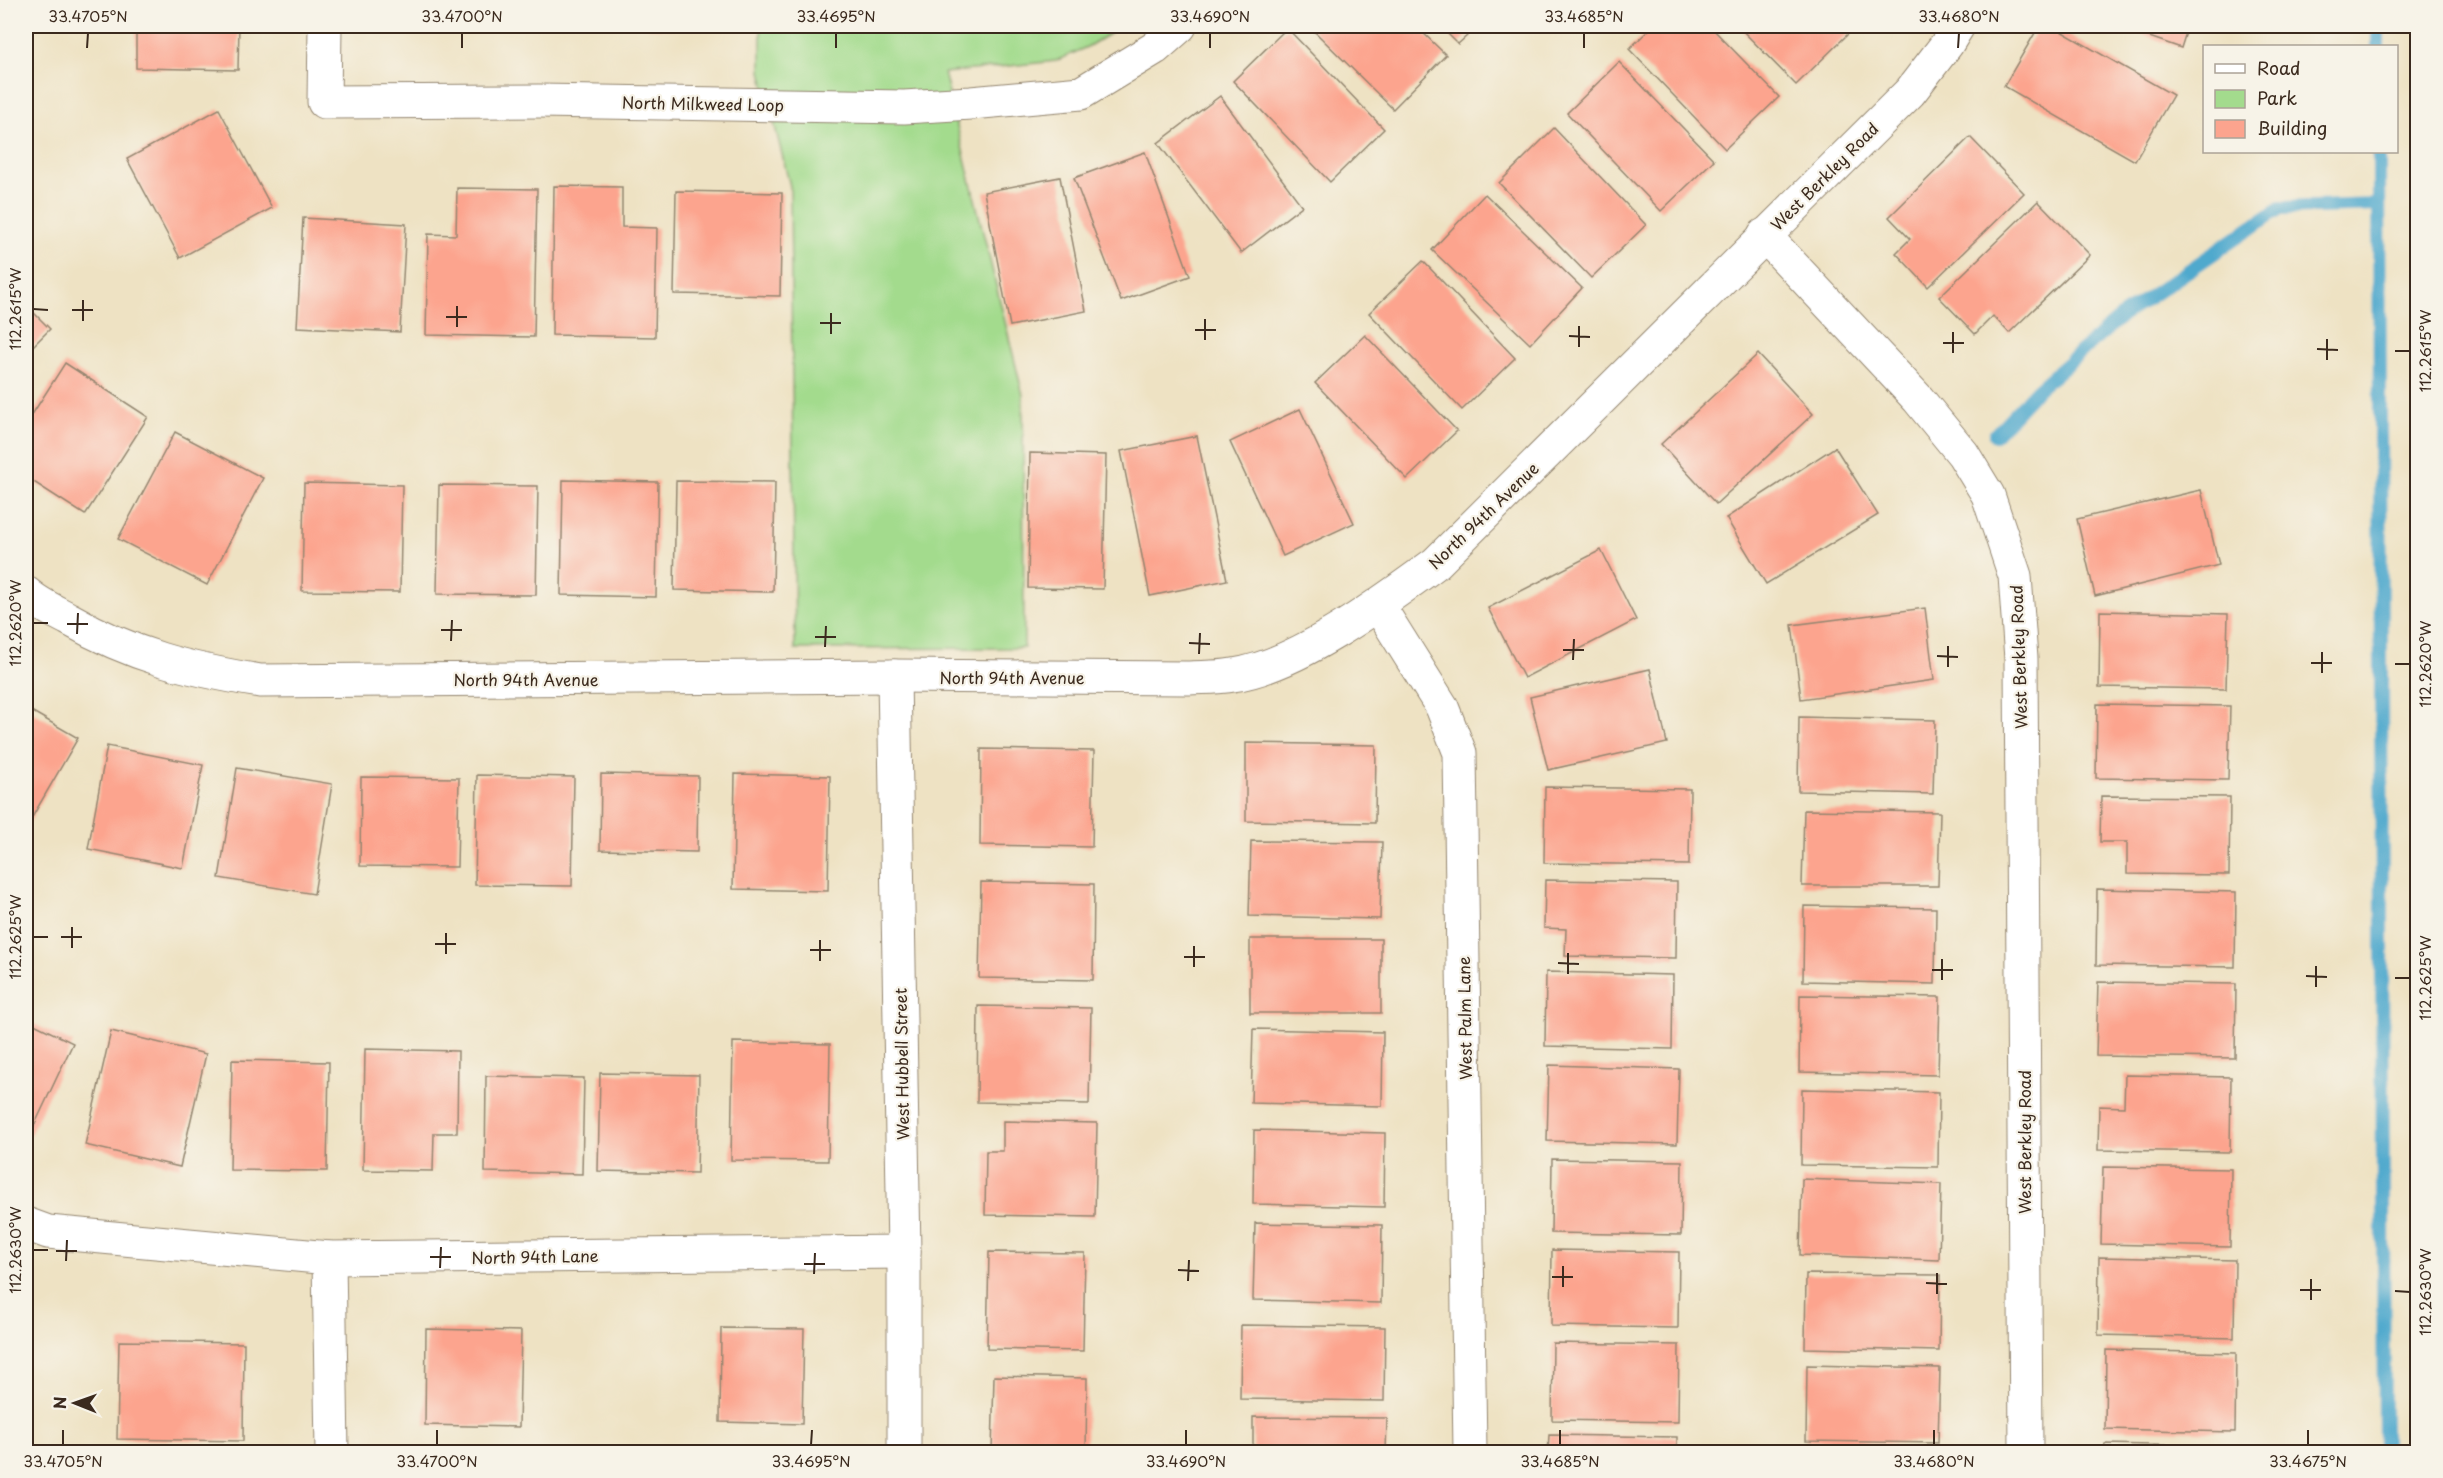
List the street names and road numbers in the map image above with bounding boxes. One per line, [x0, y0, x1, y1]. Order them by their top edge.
street label: North Milkweed Loop [622, 90, 784, 116]
street label: West Berkley Road [1765, 117, 1883, 235]
street label: North 94th Avenue [1423, 456, 1544, 574]
street label: West Berkley Road [2003, 585, 2033, 729]
street label: North 94th Avenue [939, 665, 1085, 689]
street label: North 94th Avenue [453, 667, 599, 691]
street label: West Palm Lane [1451, 956, 1477, 1080]
street label: West Hubbell Street [888, 987, 914, 1140]
street label: West Berkley Road [2012, 1070, 2036, 1214]
street label: North 94th Lane [471, 1243, 599, 1269]

